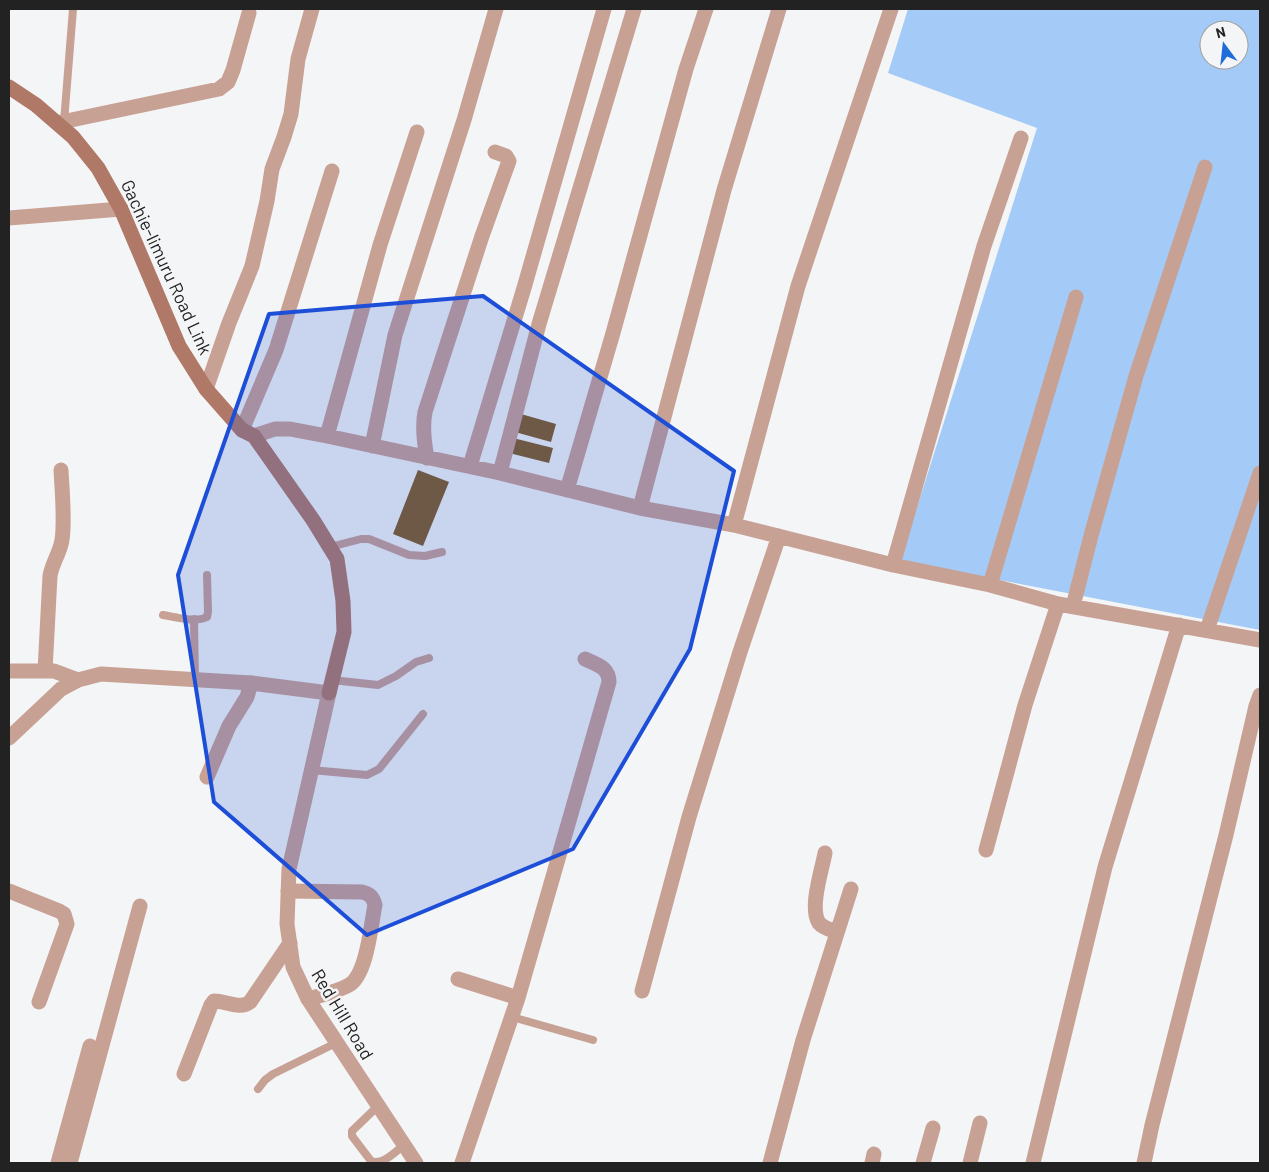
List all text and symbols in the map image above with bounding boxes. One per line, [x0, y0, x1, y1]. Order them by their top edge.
north arrow [1199, 20, 1249, 70]
text: N [1214, 23, 1227, 41]
street label: Gachie-limuru Road Link [117, 176, 217, 358]
street label: Red Hill Road [307, 965, 379, 1063]

